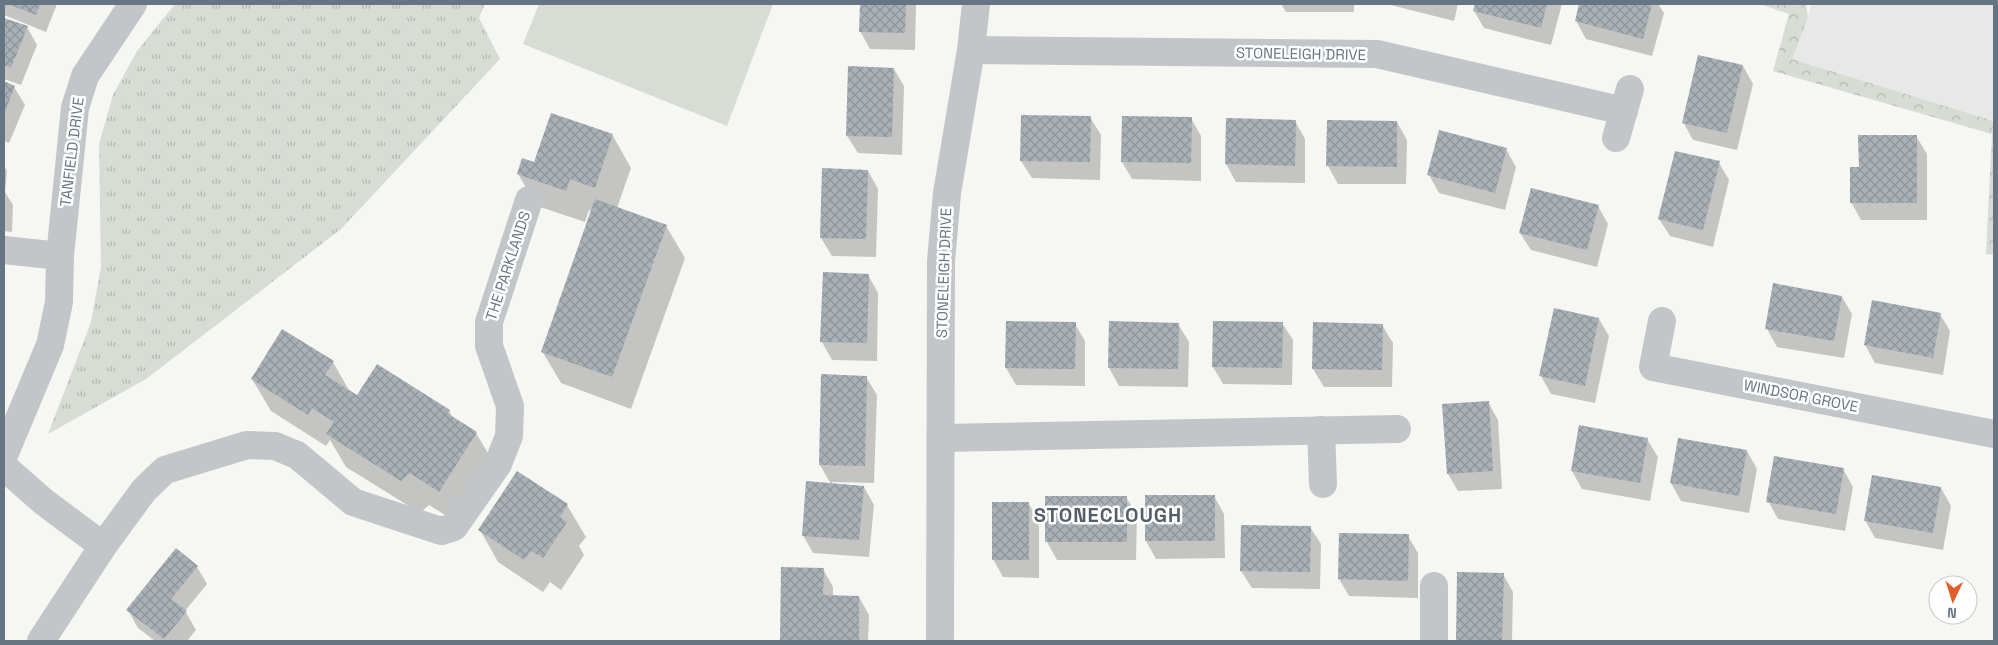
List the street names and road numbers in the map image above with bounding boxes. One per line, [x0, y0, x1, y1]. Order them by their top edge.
street label: STONELEIGH DRIVE [1236, 43, 1366, 64]
street label: TANFIELD DRIVE [55, 96, 88, 208]
street label: STONELEIGH DRIVE [932, 208, 955, 338]
street label: THE PARKLANDS [481, 209, 534, 323]
street label: WINDSOR GROVE [1742, 375, 1860, 416]

